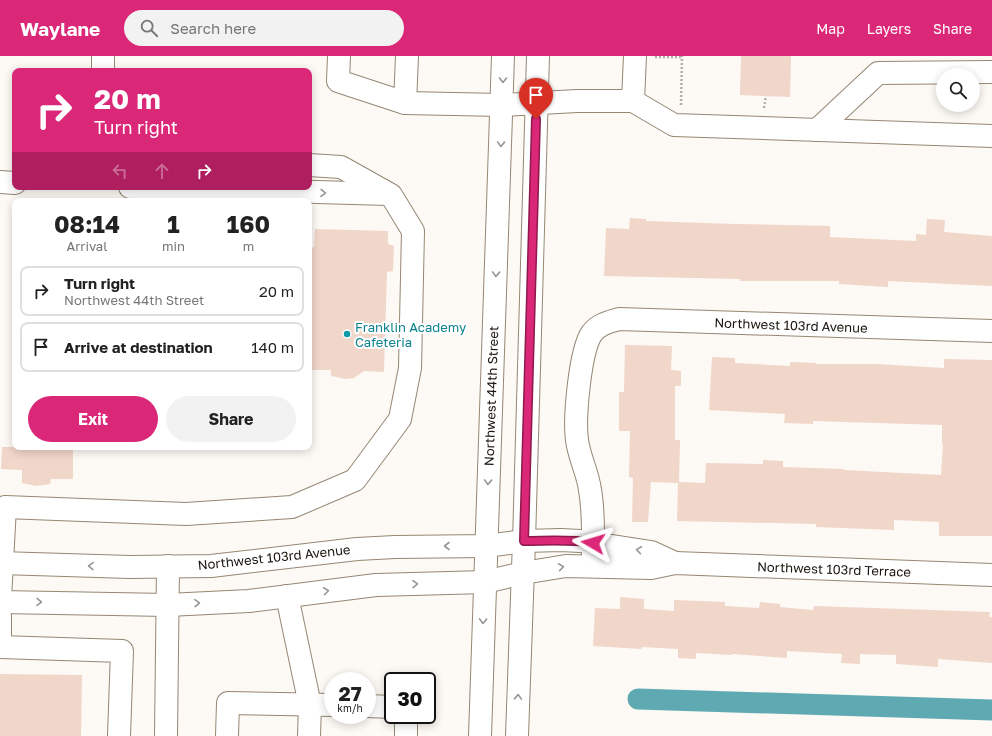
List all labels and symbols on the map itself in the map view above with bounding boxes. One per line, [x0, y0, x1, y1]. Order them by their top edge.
one-way arrow [499, 77, 507, 83]
pin [519, 78, 553, 119]
one-way arrow [496, 141, 505, 147]
one-way arrow [320, 188, 326, 197]
one-way arrow [492, 271, 500, 277]
street label: Northwest 103rd Avenue [714, 314, 868, 336]
place label: Franklin Academy Cafeteria [355, 319, 467, 350]
street label: Northwest 44th Street [481, 326, 501, 466]
marker: Franklin Academy Cafeteria [342, 329, 352, 339]
one-way arrow [484, 479, 492, 485]
position arrow [572, 522, 614, 564]
street label: Northwest 103rd Avenue [197, 541, 351, 573]
one-way arrow [444, 542, 450, 550]
one-way arrow [636, 546, 642, 555]
street label: Northwest 103rd Terrace [757, 558, 911, 580]
one-way arrow [88, 562, 94, 570]
one-way arrow [558, 563, 564, 572]
one-way arrow [412, 580, 418, 588]
one-way arrow [323, 587, 329, 596]
one-way arrow [36, 598, 42, 607]
one-way arrow [194, 599, 200, 608]
one-way arrow [479, 618, 488, 624]
speed limit sign: 30 [384, 672, 436, 724]
one-way arrow [514, 694, 522, 700]

